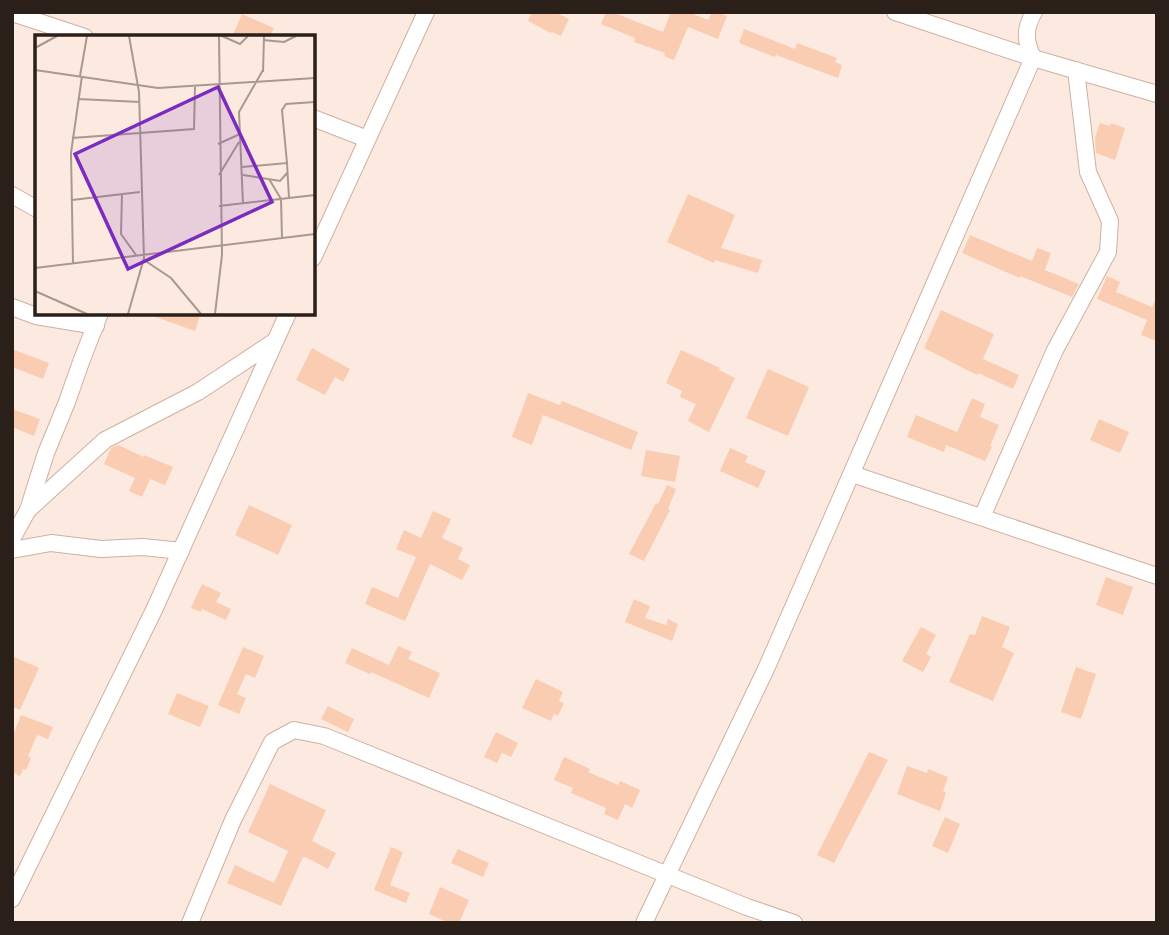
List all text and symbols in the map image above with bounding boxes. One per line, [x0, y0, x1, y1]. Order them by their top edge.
inset map [35, 35, 315, 315]

